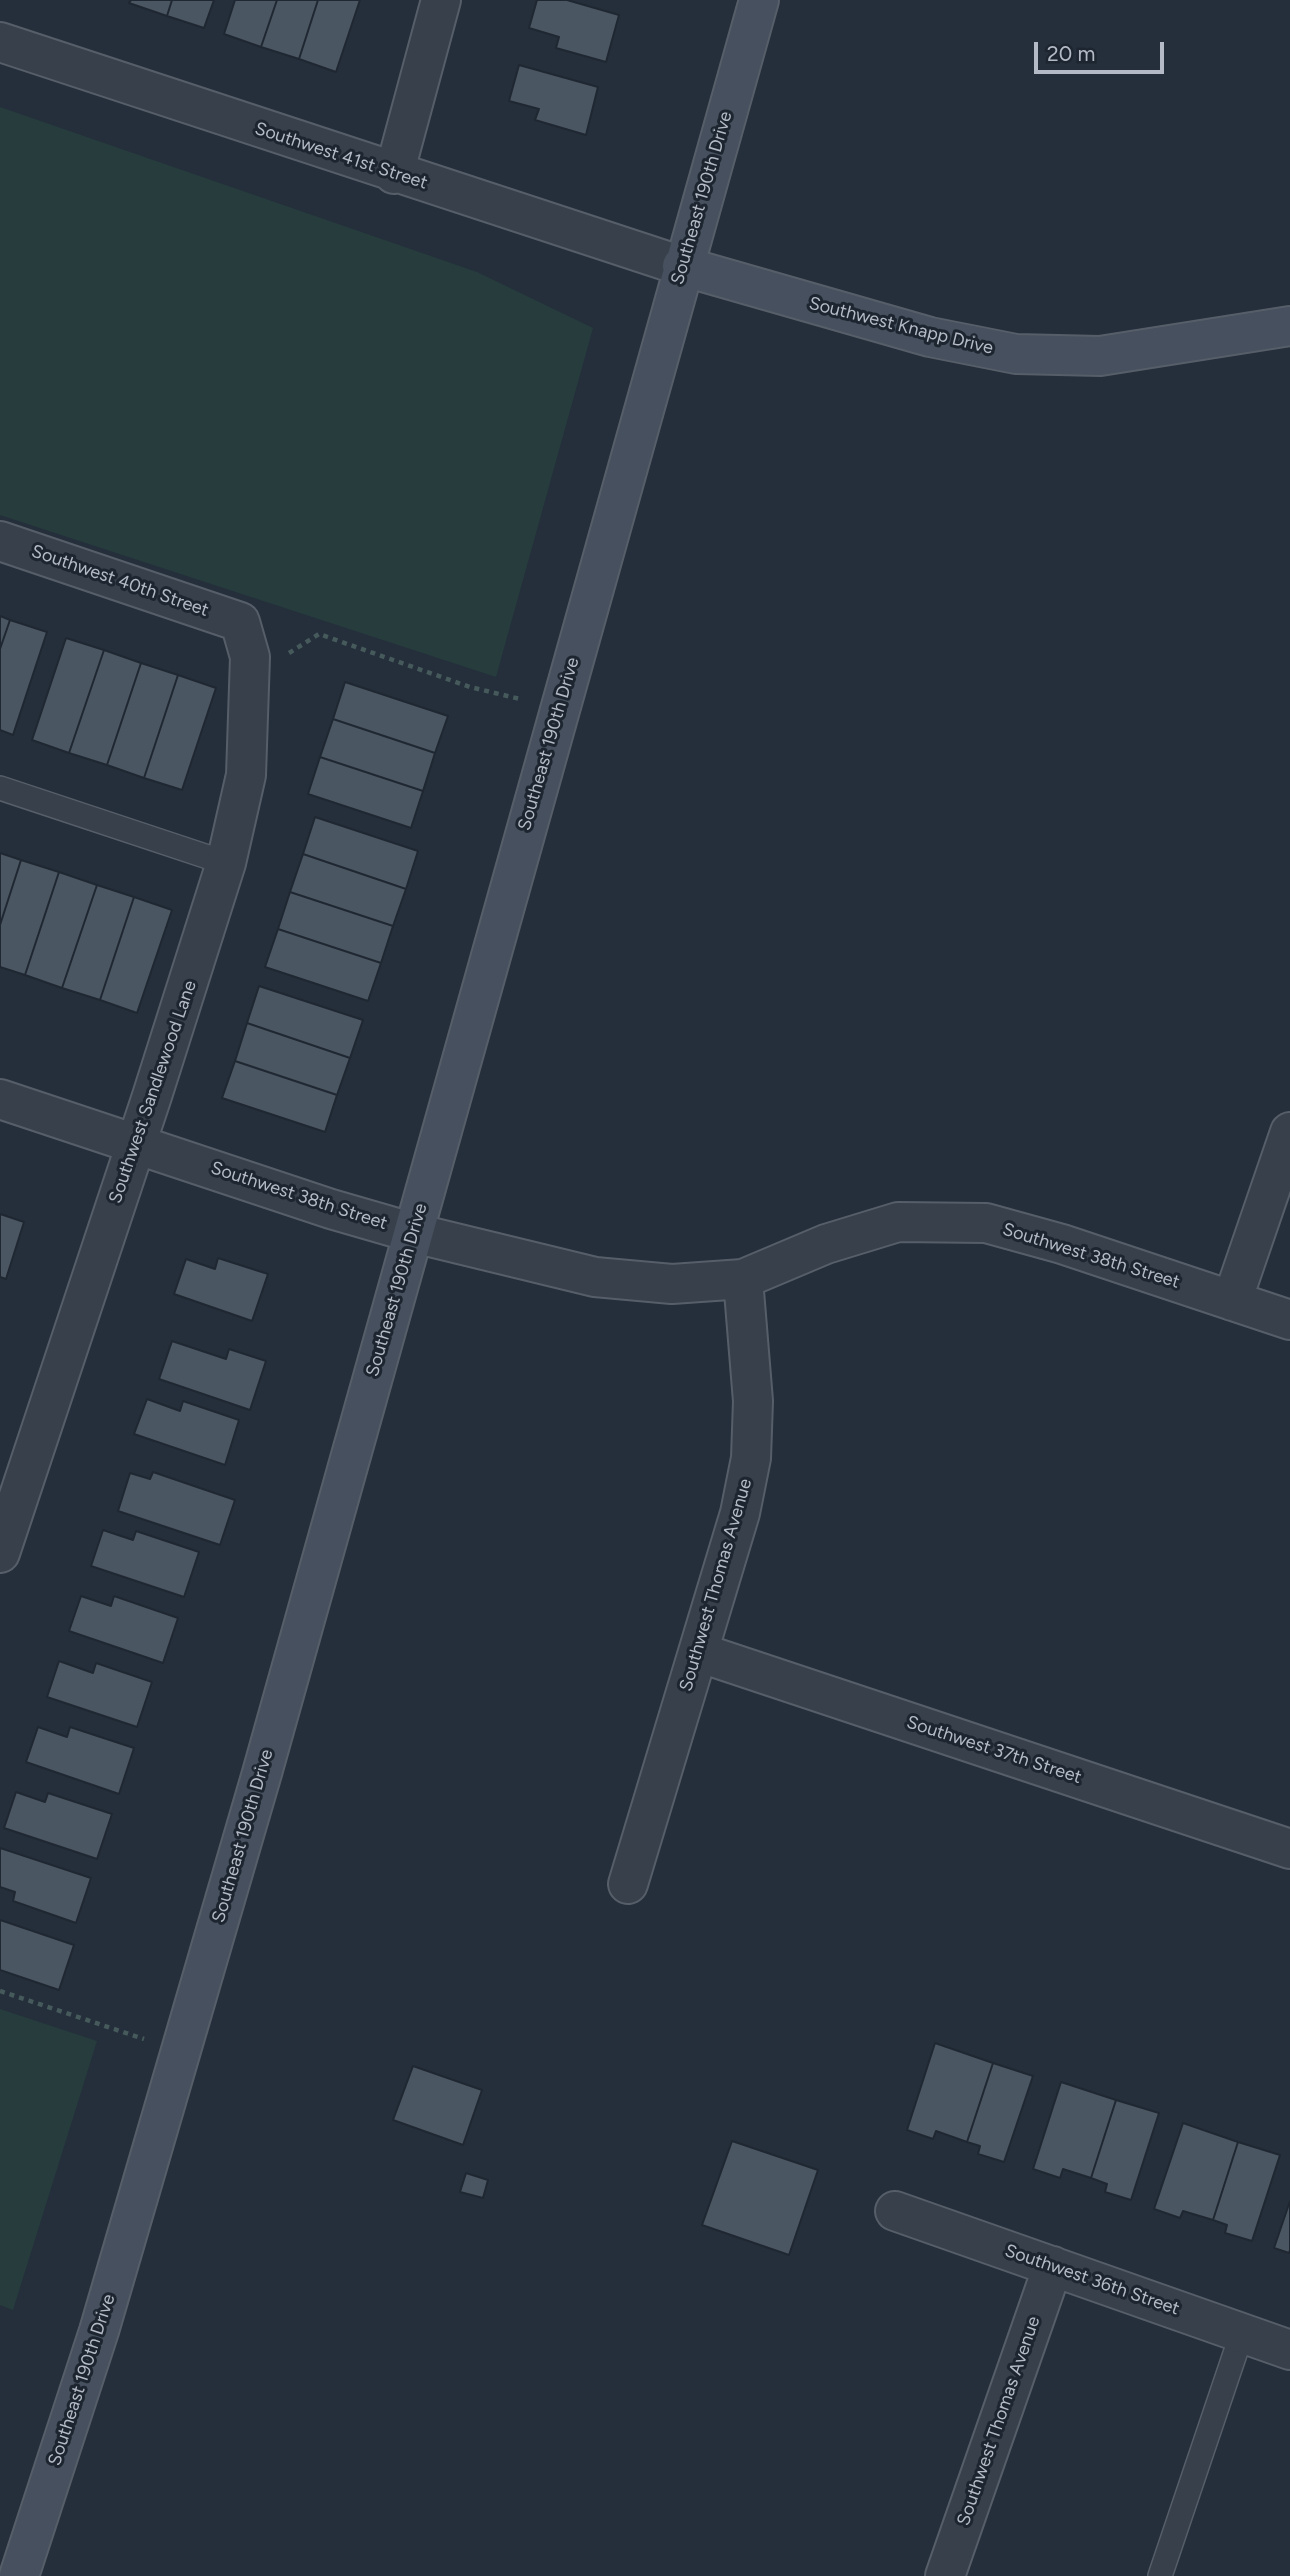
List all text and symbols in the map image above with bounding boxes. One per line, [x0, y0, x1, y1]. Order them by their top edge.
scale bar [1038, 28, 1168, 72]
text: 20 m [1047, 41, 1095, 66]
street label: Southeast 190th Drive [667, 109, 737, 287]
street label: Southwest 41st Street [252, 118, 430, 194]
street label: Southwest Knapp Drive [807, 293, 995, 359]
street label: Southwest 40th Street [29, 541, 211, 621]
street label: Southeast 190th Drive [514, 655, 584, 833]
street label: Southwest Sandlewood Lane [105, 978, 201, 1206]
street label: Southwest 38th Street [208, 1157, 390, 1235]
street label: Southeast 190th Drive [362, 1201, 432, 1379]
street label: Southwest 38th Street [1000, 1219, 1182, 1293]
street label: Southwest Thomas Avenue [675, 1476, 757, 1694]
street label: Southwest 37th Street [904, 1711, 1084, 1789]
street label: Southeast 190th Drive [208, 1747, 278, 1925]
street label: Southwest 36th Street [1002, 2240, 1182, 2320]
street label: Southeast 190th Drive [44, 2291, 120, 2469]
street label: Southwest Thomas Avenue [953, 2313, 1045, 2529]

